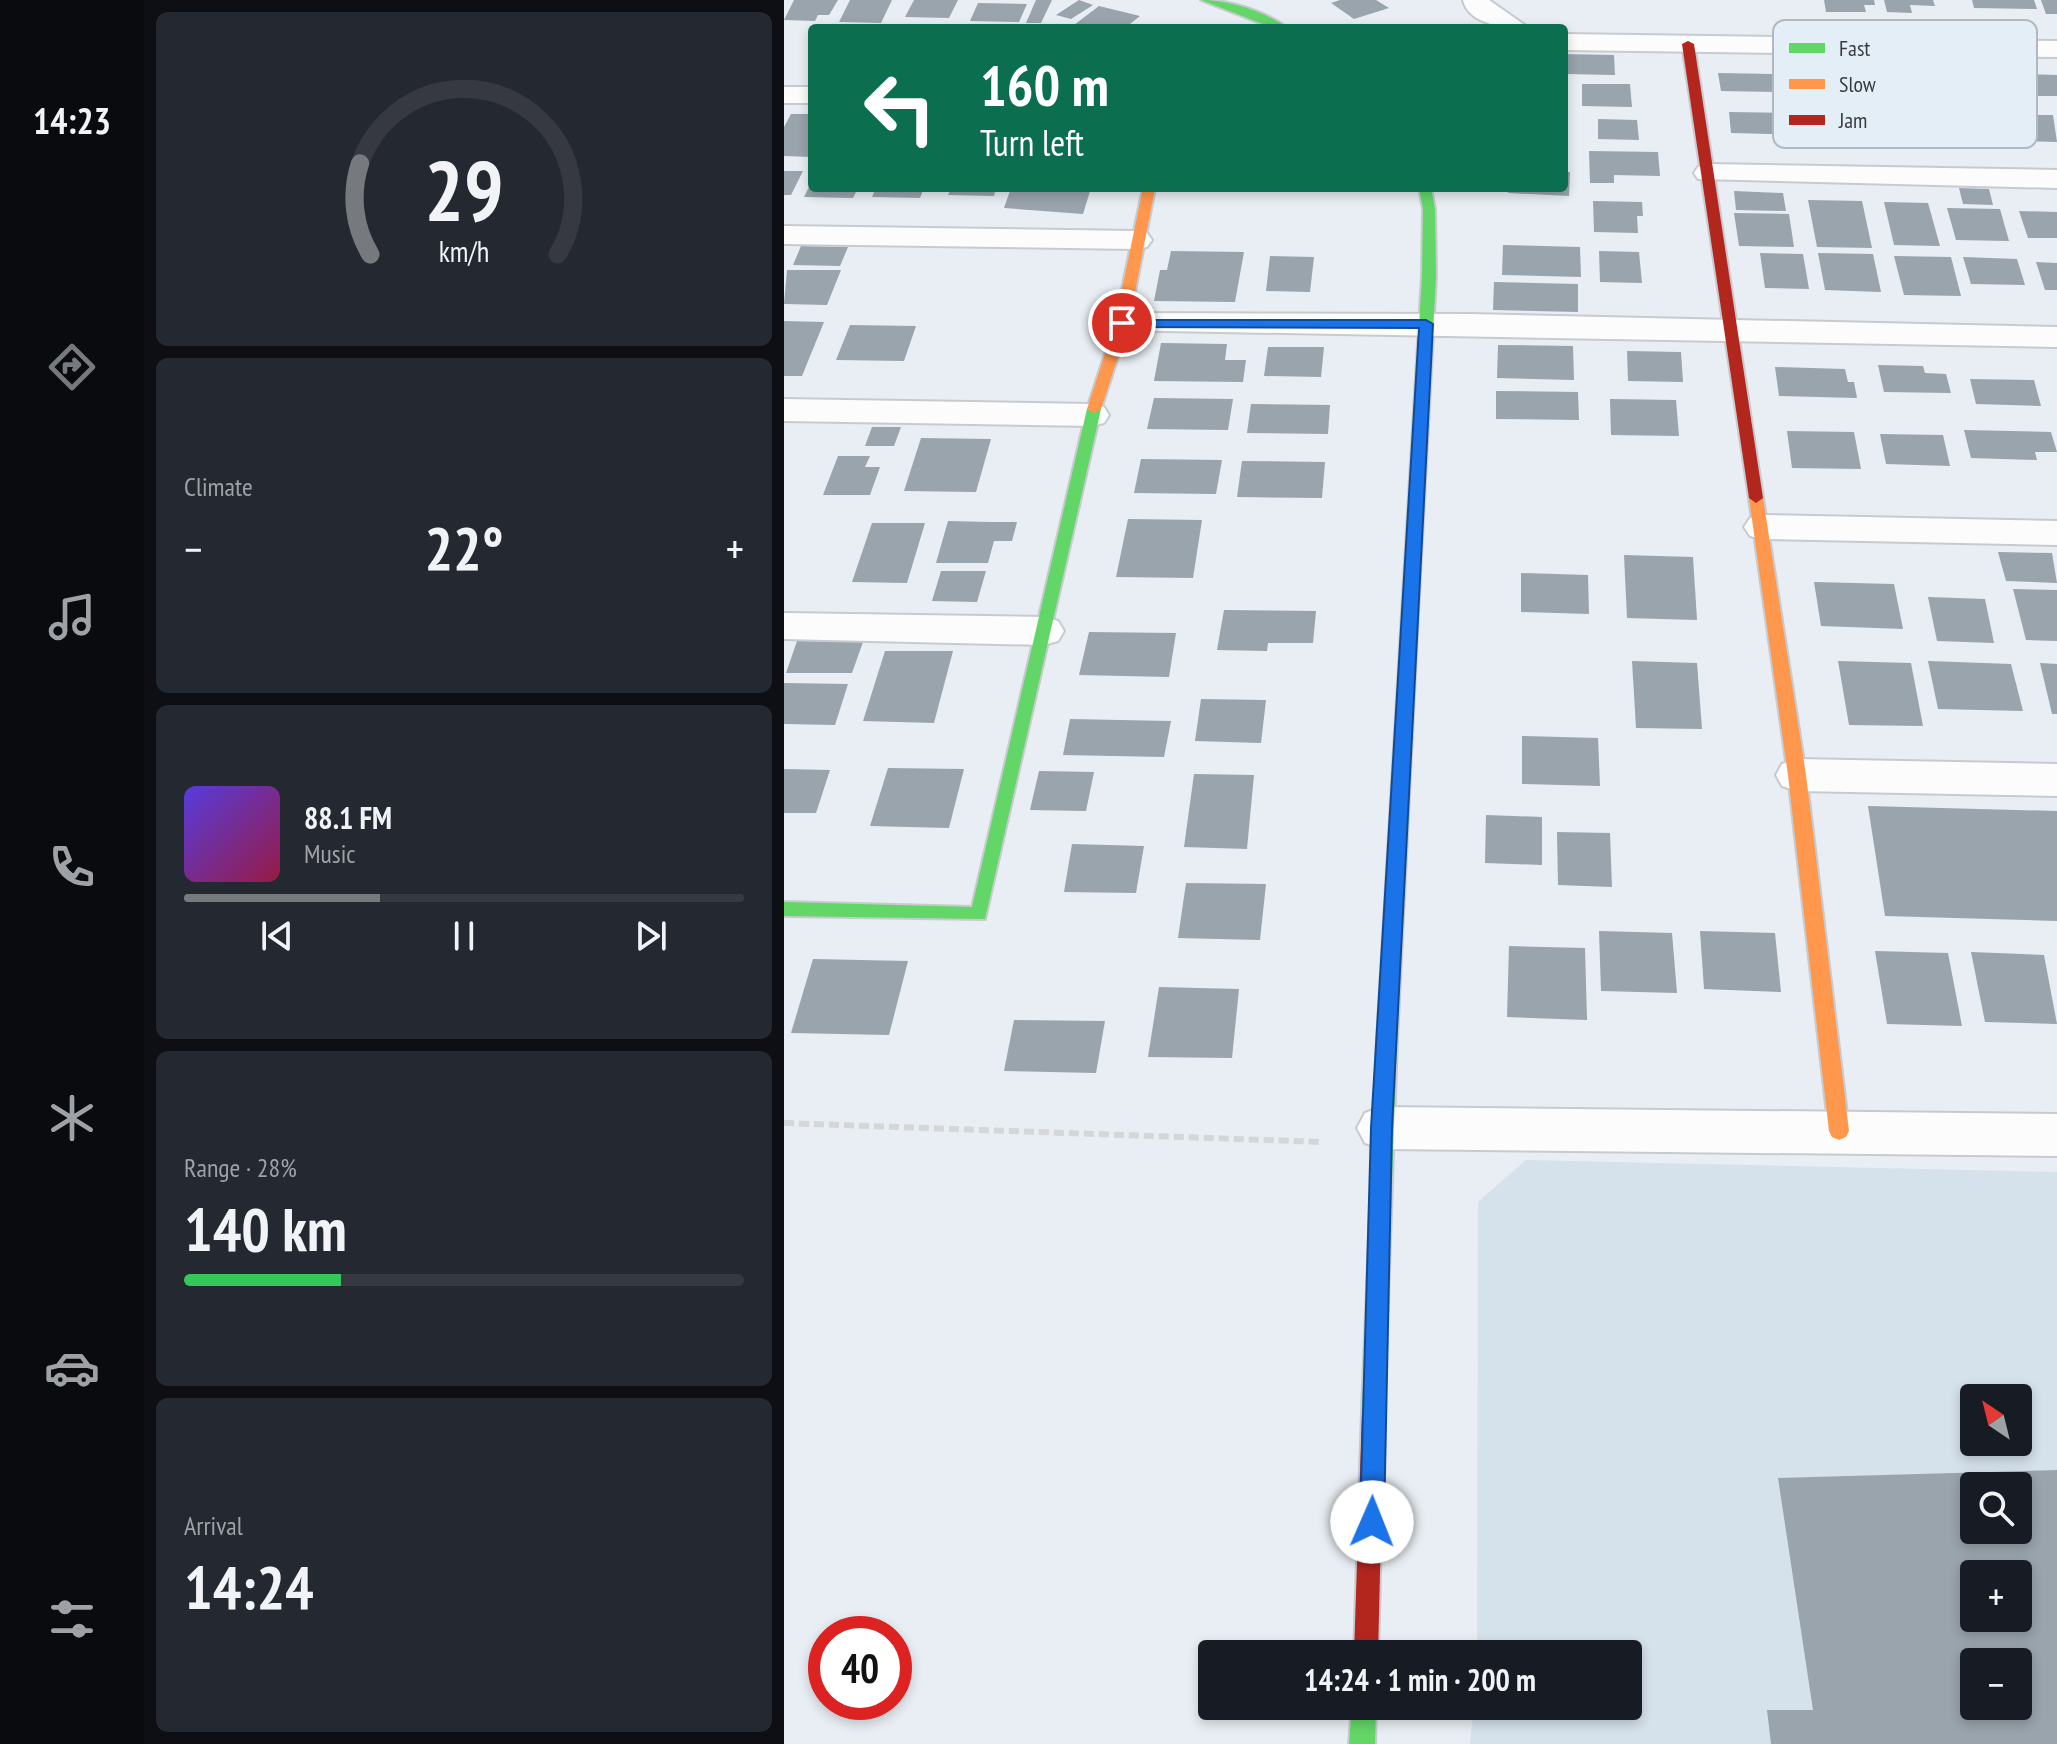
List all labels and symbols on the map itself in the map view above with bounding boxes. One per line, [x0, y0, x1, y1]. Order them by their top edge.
legend [1773, 20, 2037, 148]
text: Fast [1839, 34, 1870, 62]
text: Slow [1839, 70, 1876, 98]
text: Jam [1838, 106, 1867, 134]
pin [1088, 289, 1156, 357]
north arrow [1960, 1384, 2032, 1456]
position arrow [1330, 1480, 1414, 1564]
speed limit sign: 40 [808, 1616, 912, 1720]

